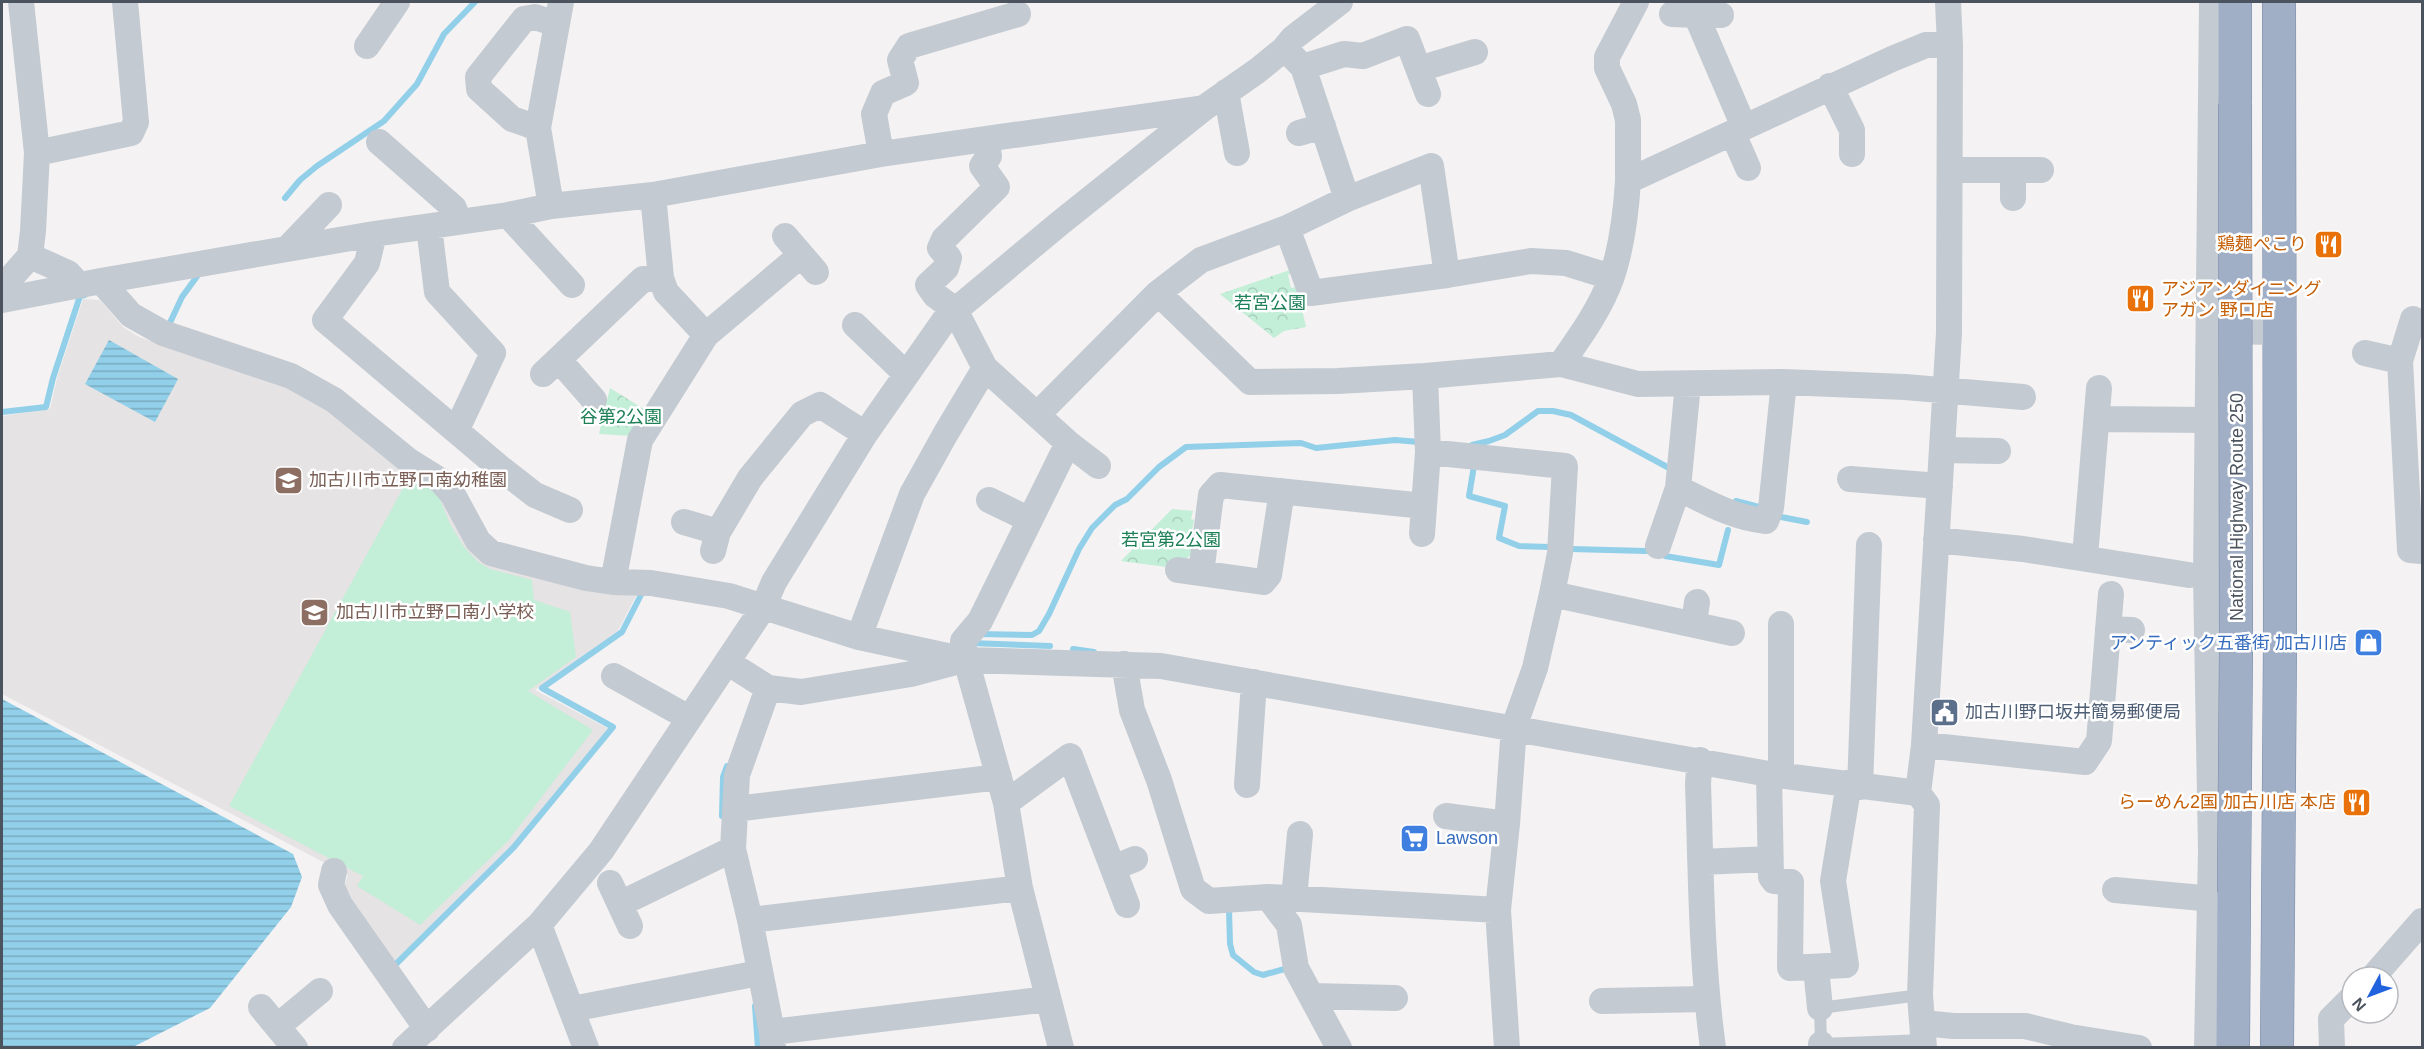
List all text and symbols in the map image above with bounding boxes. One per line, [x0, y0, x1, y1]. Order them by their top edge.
restaurant icon: 鶏麺ぺこり [2312, 228, 2344, 260]
place label: 鶏麺ぺこり [2217, 234, 2307, 254]
place label: アジアンダイニング アガン 野口店 [2161, 279, 2322, 320]
restaurant icon: アジアンダイニング アガン 野口店 [2124, 283, 2156, 315]
park label: 若宮公園 [1234, 293, 1306, 313]
street label: National Highway Route 250 [2227, 393, 2247, 621]
park label: 谷第2公園 [580, 407, 662, 427]
school or university icon: 加古川市立野口南幼稚園 [272, 464, 304, 496]
place label: 加古川市立野口南幼稚園 [309, 470, 507, 490]
park label: 若宮第2公園 [1121, 530, 1221, 550]
school or university icon: 加古川市立野口南小学校 [299, 596, 331, 628]
place label: 加古川市立野口南小学校 [336, 602, 534, 622]
shop icon: アンティック五番街 加古川店 [2352, 627, 2384, 659]
place label: アンティック五番街 加古川店 [2110, 633, 2347, 653]
public building icon: 加古川野口坂井簡易郵便局 [1928, 696, 1960, 728]
place label: 加古川野口坂井簡易郵便局 [1965, 702, 2181, 722]
restaurant icon: らーめん2国 加古川店 本店 [2341, 786, 2373, 818]
place label: らーめん2国 加古川店 本店 [2118, 792, 2336, 812]
supermarket icon: Lawson [1399, 822, 1431, 854]
place label: Lawson [1436, 828, 1498, 848]
north arrow [2340, 965, 2400, 1025]
text: N [2349, 995, 2369, 1014]

